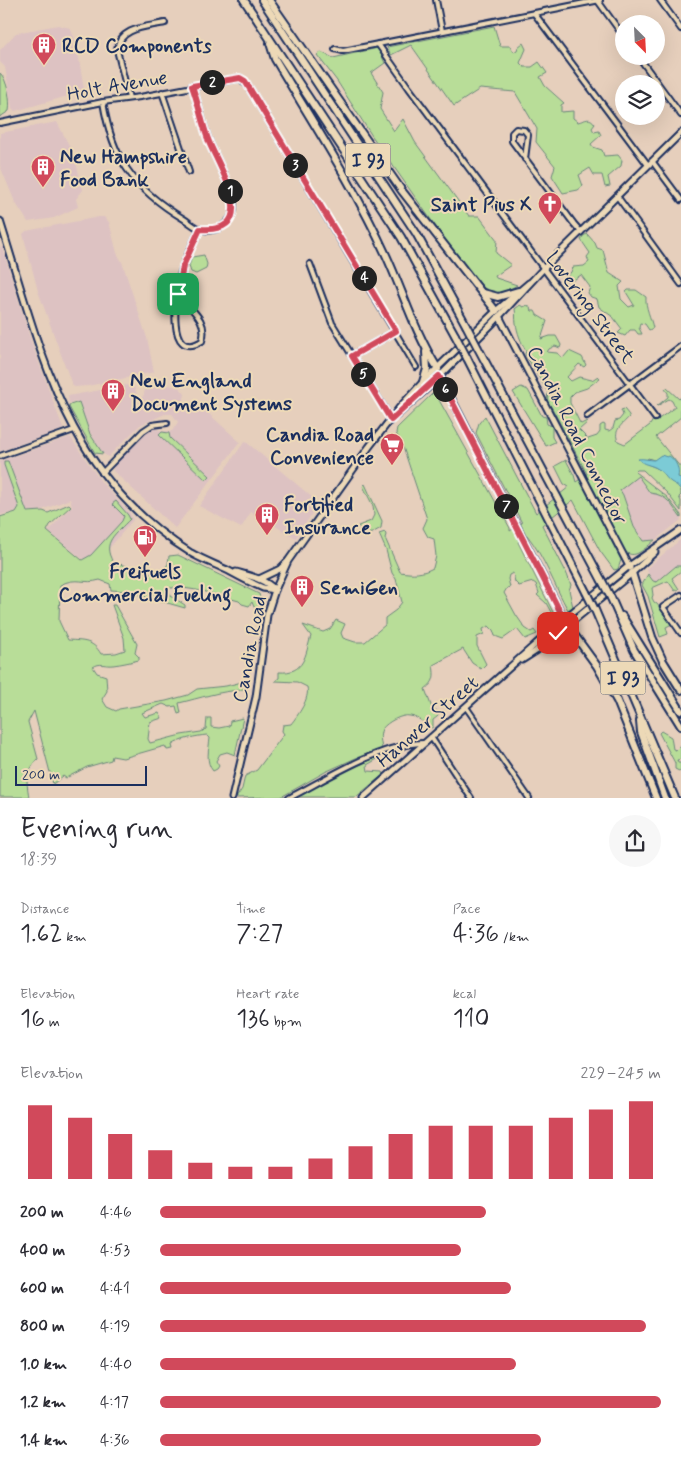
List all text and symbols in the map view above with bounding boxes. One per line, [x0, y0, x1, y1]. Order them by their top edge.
north arrow [615, 15, 665, 65]
map controls [615, 15, 665, 125]
building icon: RCD Components [31, 32, 57, 66]
place label: RCD Components [62, 33, 212, 60]
street label: Holt Avenue [65, 64, 170, 109]
pin: 2 [200, 70, 224, 94]
text: 2 [209, 73, 216, 91]
button: layers [615, 75, 665, 125]
place label: New Hampshire Food Bank [60, 144, 187, 194]
road number: I 93 [346, 144, 390, 176]
pin: 3 [282, 152, 308, 178]
building icon: New Hampshire Food Bank [30, 154, 56, 188]
text: 3 [292, 156, 299, 174]
pin: 1 [218, 178, 242, 204]
text: 1 [227, 182, 234, 200]
church icon: Saint Pius X [537, 191, 563, 225]
place label: Saint Pius X [431, 192, 532, 219]
street label: Lovering Street [538, 246, 641, 370]
pin: 4 [352, 266, 376, 290]
text: 4 [360, 269, 369, 287]
pin [157, 273, 199, 315]
icon: arrive [164, 280, 192, 308]
street label: Candia Road Connector [520, 342, 633, 530]
pin: 5 [350, 362, 376, 386]
text: 5 [359, 365, 368, 383]
place label: New England Document Systems [130, 368, 292, 418]
pin: 6 [432, 376, 458, 402]
building icon: New England Document Systems [100, 378, 126, 412]
text: 6 [442, 380, 449, 398]
place label: Candia Road Convenience [266, 422, 374, 472]
supermarket icon: Candia Road Convenience [379, 432, 405, 466]
place label: Fortified Insurance [284, 492, 371, 542]
pin: 7 [494, 494, 518, 518]
text: 7 [502, 497, 511, 515]
building icon: Fortified Insurance [254, 502, 280, 536]
fuel station icon: Freifuels Commercial Fueling [132, 524, 158, 558]
place label: Freifuels Commercial Fueling [59, 559, 231, 611]
building icon: SemiGen [289, 574, 315, 608]
place label: SemiGen [320, 575, 398, 602]
street label: Candia Road [227, 594, 274, 705]
pin [537, 612, 579, 654]
icon: check [544, 619, 572, 647]
road number: I 93 [600, 661, 646, 694]
street label: Hanover Street [371, 670, 485, 774]
scale bar [15, 762, 148, 786]
text: 200 m [22, 766, 60, 784]
text: Evening run [20, 811, 173, 848]
button: share [609, 815, 661, 867]
text: 18:39 [20, 849, 57, 870]
text: Distance [20, 900, 69, 918]
text: Time [236, 900, 266, 918]
text: Pace [453, 900, 481, 918]
text: 1.62 [20, 918, 62, 951]
text: 7:27 [236, 918, 283, 951]
text: 4:36 [453, 918, 499, 951]
text: km [62, 928, 87, 946]
text: /km [499, 928, 529, 946]
text: Elevation [20, 985, 75, 1003]
text: Heart rate [236, 985, 299, 1003]
text: kcal [453, 985, 476, 1003]
text: 16 [20, 1003, 45, 1036]
text: 136 [236, 1003, 270, 1036]
text: 110 [453, 1003, 490, 1036]
text: m [45, 1013, 60, 1031]
text: bpm [270, 1013, 302, 1031]
text: Elevation [20, 1063, 83, 1084]
text: 229–245 m [580, 1063, 661, 1084]
text: 200 m [20, 1202, 64, 1223]
text: 4:46 [100, 1202, 132, 1223]
text: 400 m [20, 1240, 65, 1261]
text: 4:53 [100, 1240, 130, 1261]
text: 600 m [20, 1278, 64, 1299]
text: 4:41 [100, 1278, 130, 1299]
text: 800 m [20, 1316, 65, 1337]
text: 4:19 [100, 1316, 130, 1337]
text: 1.0 km [20, 1354, 67, 1375]
text: 4:40 [100, 1354, 132, 1375]
text: 1.2 km [20, 1392, 66, 1413]
text: 4:17 [100, 1392, 129, 1413]
text: 1.4 km [20, 1430, 67, 1451]
text: 4:36 [100, 1430, 130, 1451]

